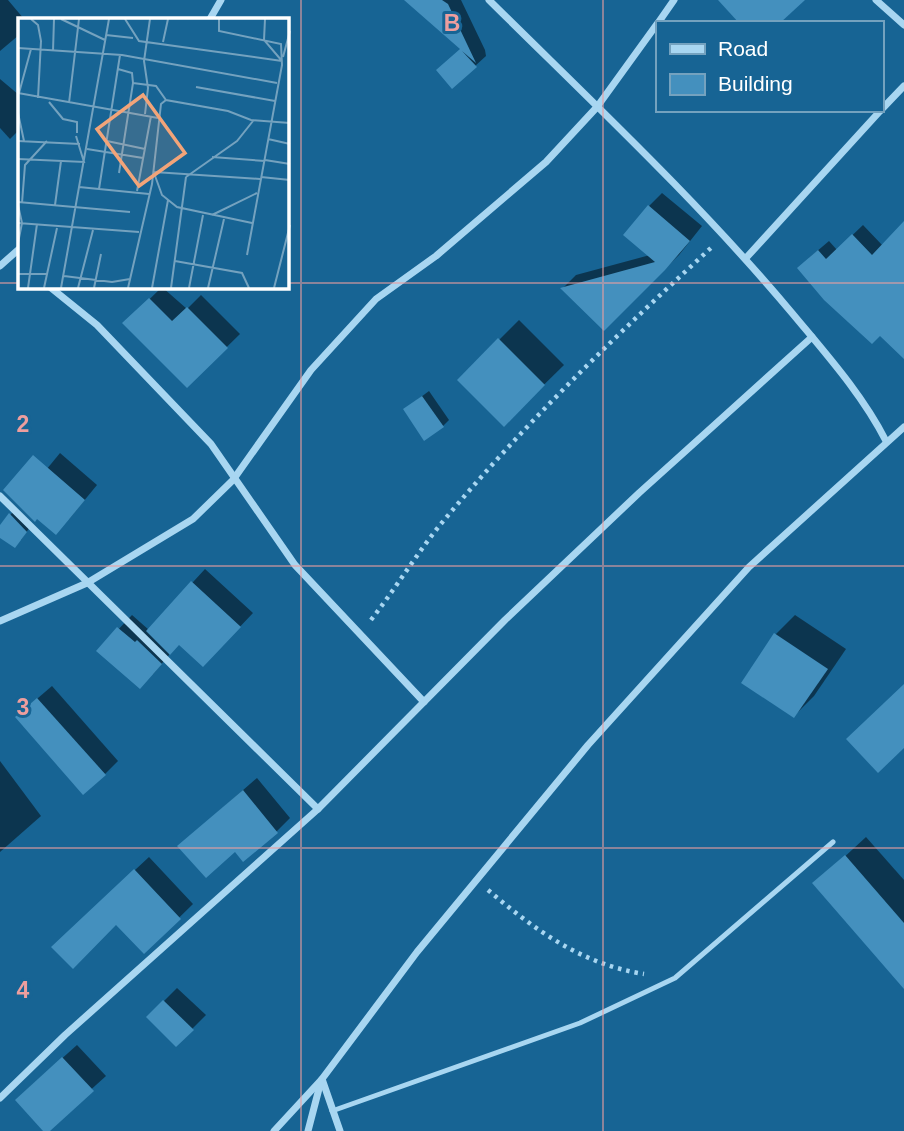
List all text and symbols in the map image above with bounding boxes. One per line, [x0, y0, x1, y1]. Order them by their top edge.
text: B [444, 10, 460, 36]
inset map [18, 18, 289, 289]
legend [656, 21, 883, 112]
text: Road [718, 37, 768, 60]
text: Building [718, 72, 793, 95]
text: 2 [17, 411, 29, 437]
text: 3 [17, 694, 29, 720]
text: 4 [17, 977, 30, 1003]

